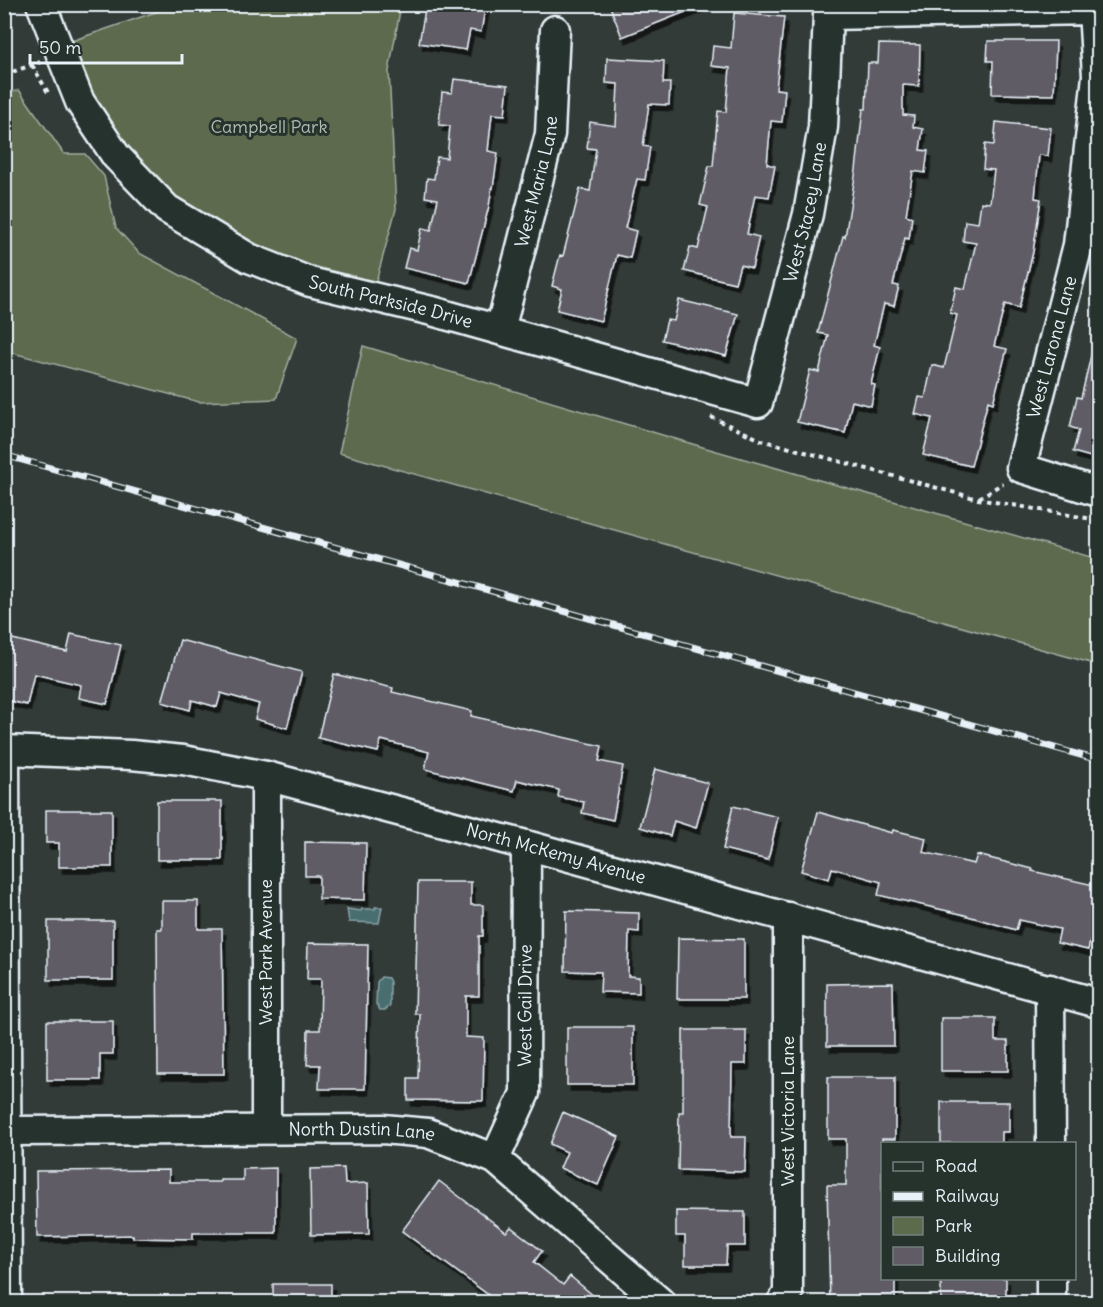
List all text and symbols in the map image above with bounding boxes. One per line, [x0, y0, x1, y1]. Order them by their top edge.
scale bar [30, 27, 182, 65]
text: 50 m [39, 36, 81, 59]
park label: Campbell Park [210, 115, 328, 138]
street label: West Maria Lane [510, 115, 562, 250]
street label: West Stacey Lane [778, 140, 831, 285]
street label: South Parkside Drive [306, 270, 475, 333]
street label: West Larona Lane [1021, 273, 1082, 420]
street label: North McKemy Avenue [464, 818, 648, 889]
street label: West Park Avenue [254, 879, 277, 1025]
street label: West Gail Drive [513, 944, 537, 1067]
street label: West Victoria Lane [776, 1036, 799, 1186]
street label: North Dustin Lane [288, 1117, 439, 1146]
legend [881, 1142, 1076, 1280]
text: Road [935, 1154, 978, 1177]
text: Railway [935, 1184, 999, 1207]
text: Park [935, 1214, 972, 1237]
text: Building [935, 1244, 1000, 1267]

